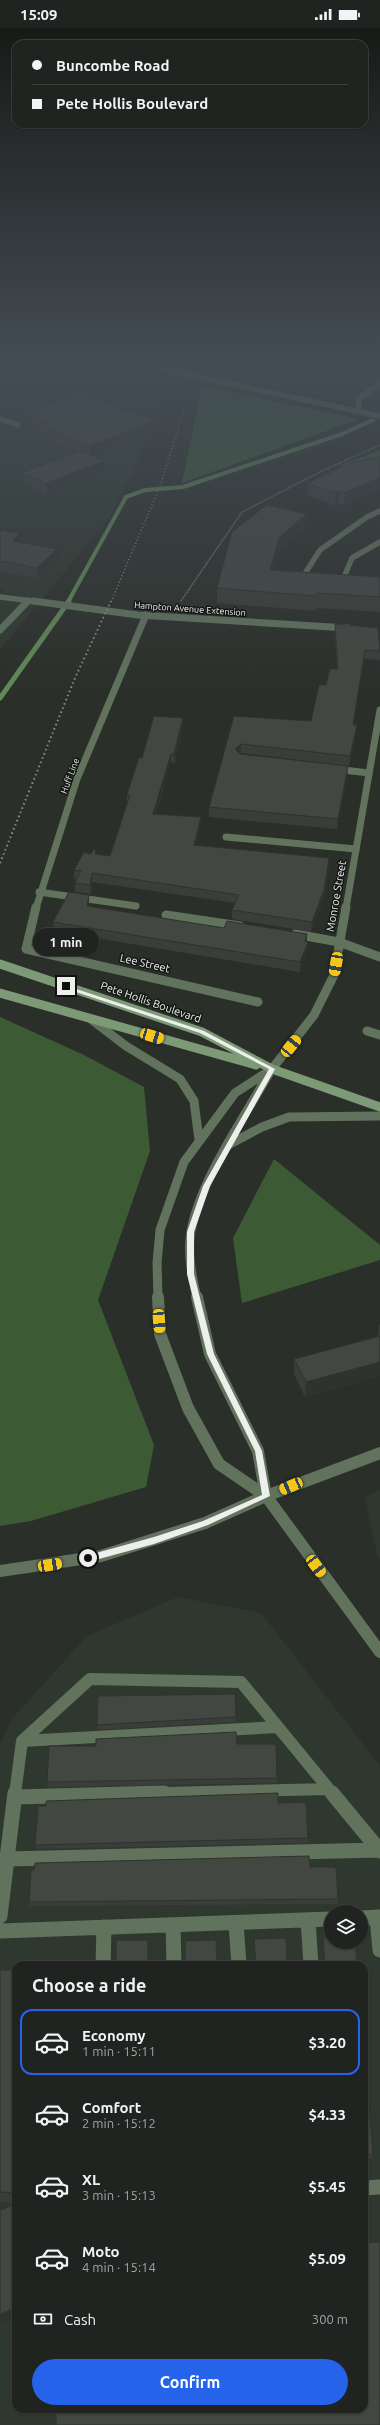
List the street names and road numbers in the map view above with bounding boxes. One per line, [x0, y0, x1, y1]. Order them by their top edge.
street label: Hampton Avenue Extension [134, 600, 246, 618]
street label: Huff Line [59, 757, 81, 795]
street label: Monroe Street [324, 859, 348, 933]
street label: Lee Street [119, 951, 172, 975]
street label: Pete Hollis Boulevard [99, 979, 203, 1025]

